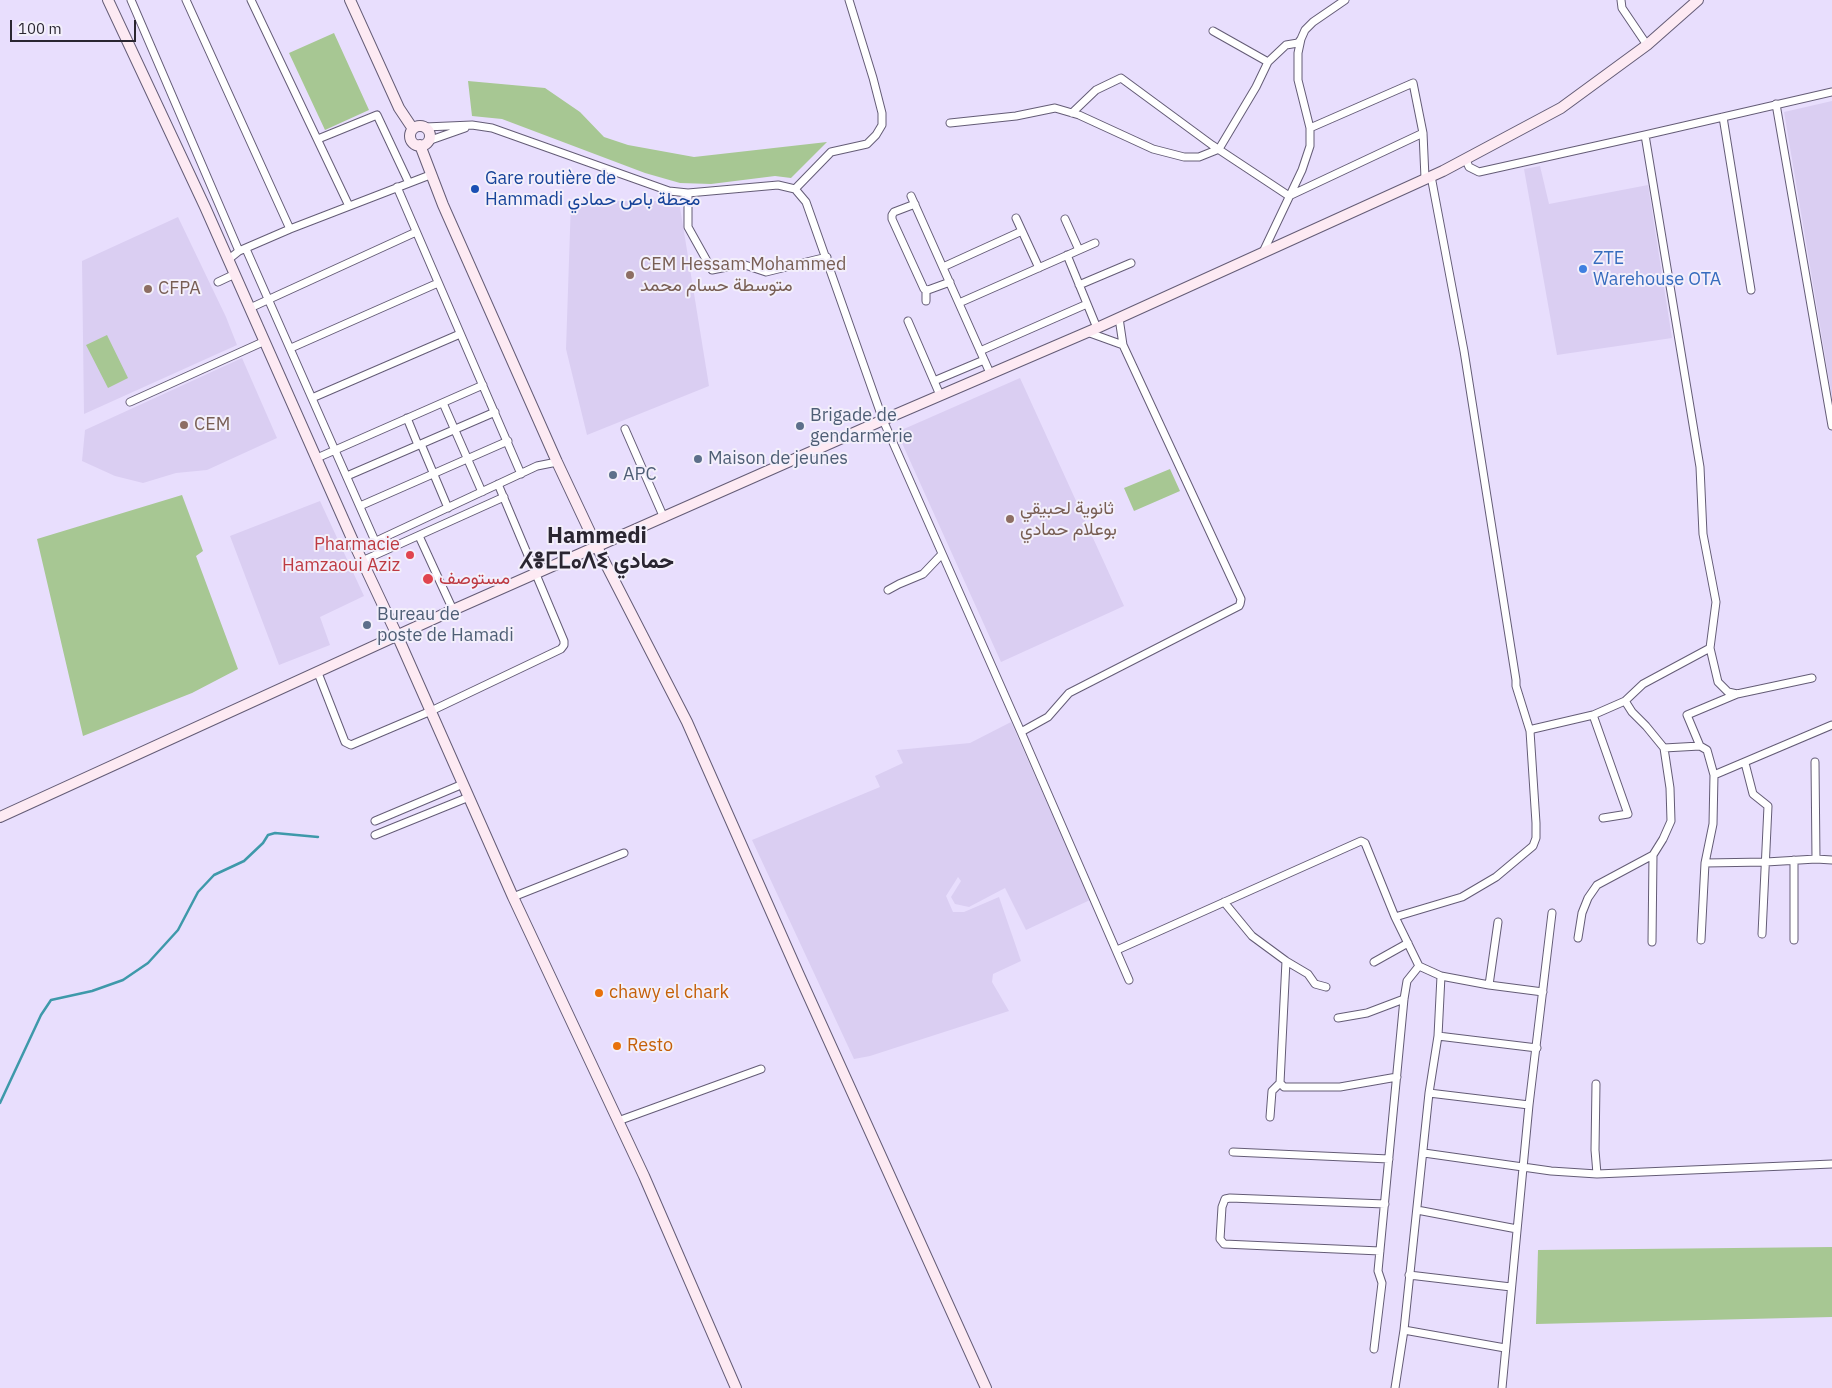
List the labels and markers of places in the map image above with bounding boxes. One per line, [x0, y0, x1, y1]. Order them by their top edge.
place label: Gare routière de Hammadi محطة باص حمادي [485, 168, 700, 210]
marker: Gare routière de Hammadi محطة باص حمادي [469, 183, 481, 195]
place label: ZTE Warehouse OTA [1593, 248, 1721, 290]
place label: CEM Hessam Mohammed متوسطة حسام محمد [640, 254, 846, 296]
marker: ZTE Warehouse OTA [1577, 263, 1589, 275]
marker: CEM Hessam Mohammed متوسطة حسام محمد [624, 269, 636, 281]
place label: CFPA [158, 278, 201, 300]
marker: CFPA [142, 283, 154, 295]
place label: Brigade de gendarmerie [810, 405, 913, 448]
place label: CEM [194, 414, 230, 436]
marker: CEM [178, 419, 190, 431]
marker: Brigade de gendarmerie [794, 420, 806, 432]
place label: Maison de jeunes [708, 448, 848, 470]
marker: Maison de jeunes [692, 453, 704, 465]
place label: APC [623, 464, 657, 486]
marker: APC [607, 469, 619, 481]
place label: ثانوية لحبيقي بوعلام حمادي [1020, 498, 1117, 540]
marker: ثانوية لحبيقي بوعلام حمادي [1004, 513, 1016, 525]
place label: Pharmacie Hamzaoui Aziz [282, 534, 400, 576]
marker: Pharmacie Hamzaoui Aziz [404, 549, 416, 561]
place label: مستوصف [439, 568, 510, 590]
marker: مستوصف [421, 572, 435, 586]
place label: Bureau de poste de Hamadi [377, 604, 514, 646]
marker: Bureau de poste de Hamadi [361, 619, 373, 631]
place label: chawy el chark [609, 982, 729, 1004]
marker: chawy el chark [593, 987, 605, 999]
place label: Resto [627, 1035, 673, 1057]
marker: Resto [611, 1040, 623, 1052]

